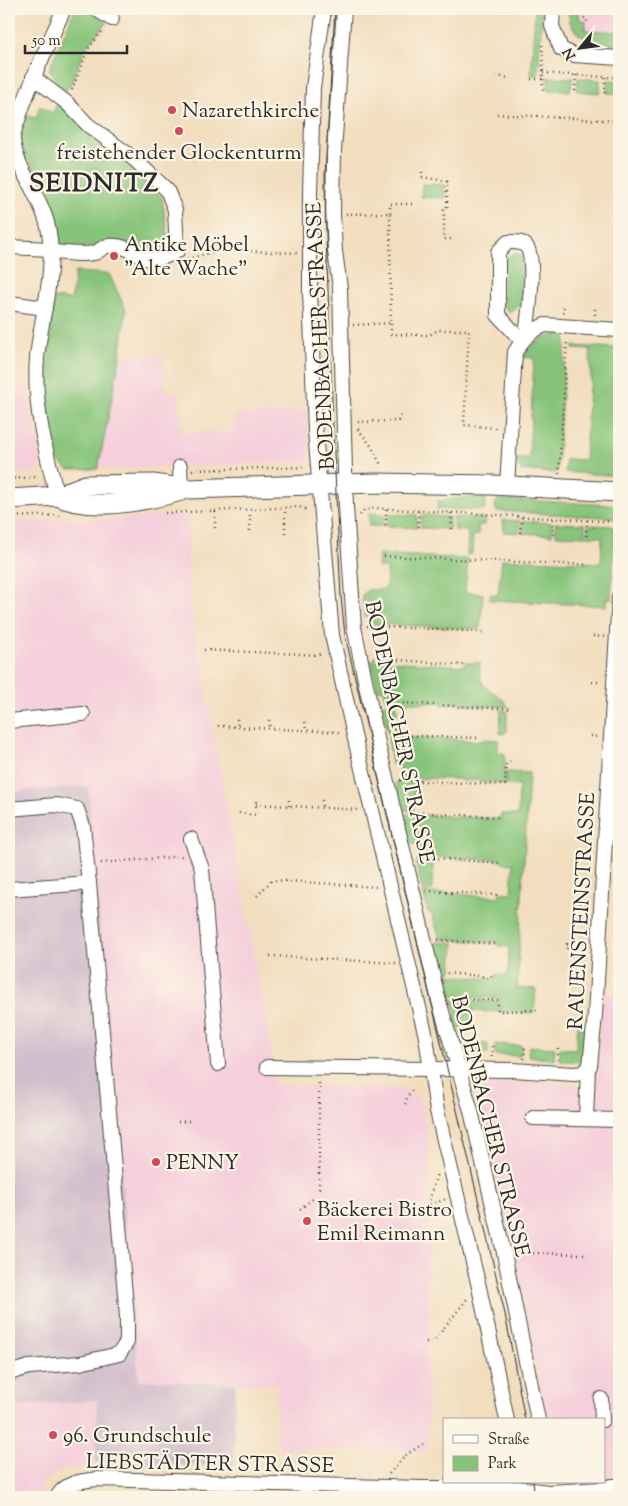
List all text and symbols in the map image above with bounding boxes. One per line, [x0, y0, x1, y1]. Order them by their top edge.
scale bar [25, 22, 128, 54]
north arrow [556, 22, 606, 72]
text: 50 m [31, 31, 61, 52]
text: N [559, 44, 582, 63]
place label: Nazarethkirche [182, 97, 319, 127]
marker: Nazarethkirche [166, 104, 178, 116]
marker: freistehender Glockenturm [173, 125, 185, 137]
place label: freistehender Glockenturm [56, 139, 302, 169]
district label: SEIDNITZ [29, 166, 159, 203]
street label: BODENBACHER STRASSE [300, 201, 344, 471]
place label: Antike Möbel "Alte Wache" [124, 231, 249, 285]
marker: Antike Möbel "Alte Wache" [108, 250, 120, 262]
street label: BODENBACHER STRASSE [355, 598, 441, 867]
street label: RAUENSTEINSTRASSE [562, 791, 604, 1031]
street label: BODENBACHER STRASSE [442, 993, 536, 1261]
place label: PENNY [166, 1149, 239, 1179]
marker: PENNY [150, 1156, 162, 1168]
place label: Bäckerei Bistro Emil Reimann [317, 1196, 452, 1250]
marker: Bäckerei Bistro Emil Reimann [301, 1215, 313, 1227]
legend [443, 1418, 606, 1484]
place label: 96. Grundschule [63, 1422, 212, 1452]
marker: 96. Grundschule [47, 1429, 59, 1441]
text: Straße [488, 1430, 530, 1451]
street label: LIEBSTÄDTER STRASSE [86, 1448, 335, 1482]
text: Park [488, 1454, 517, 1475]

